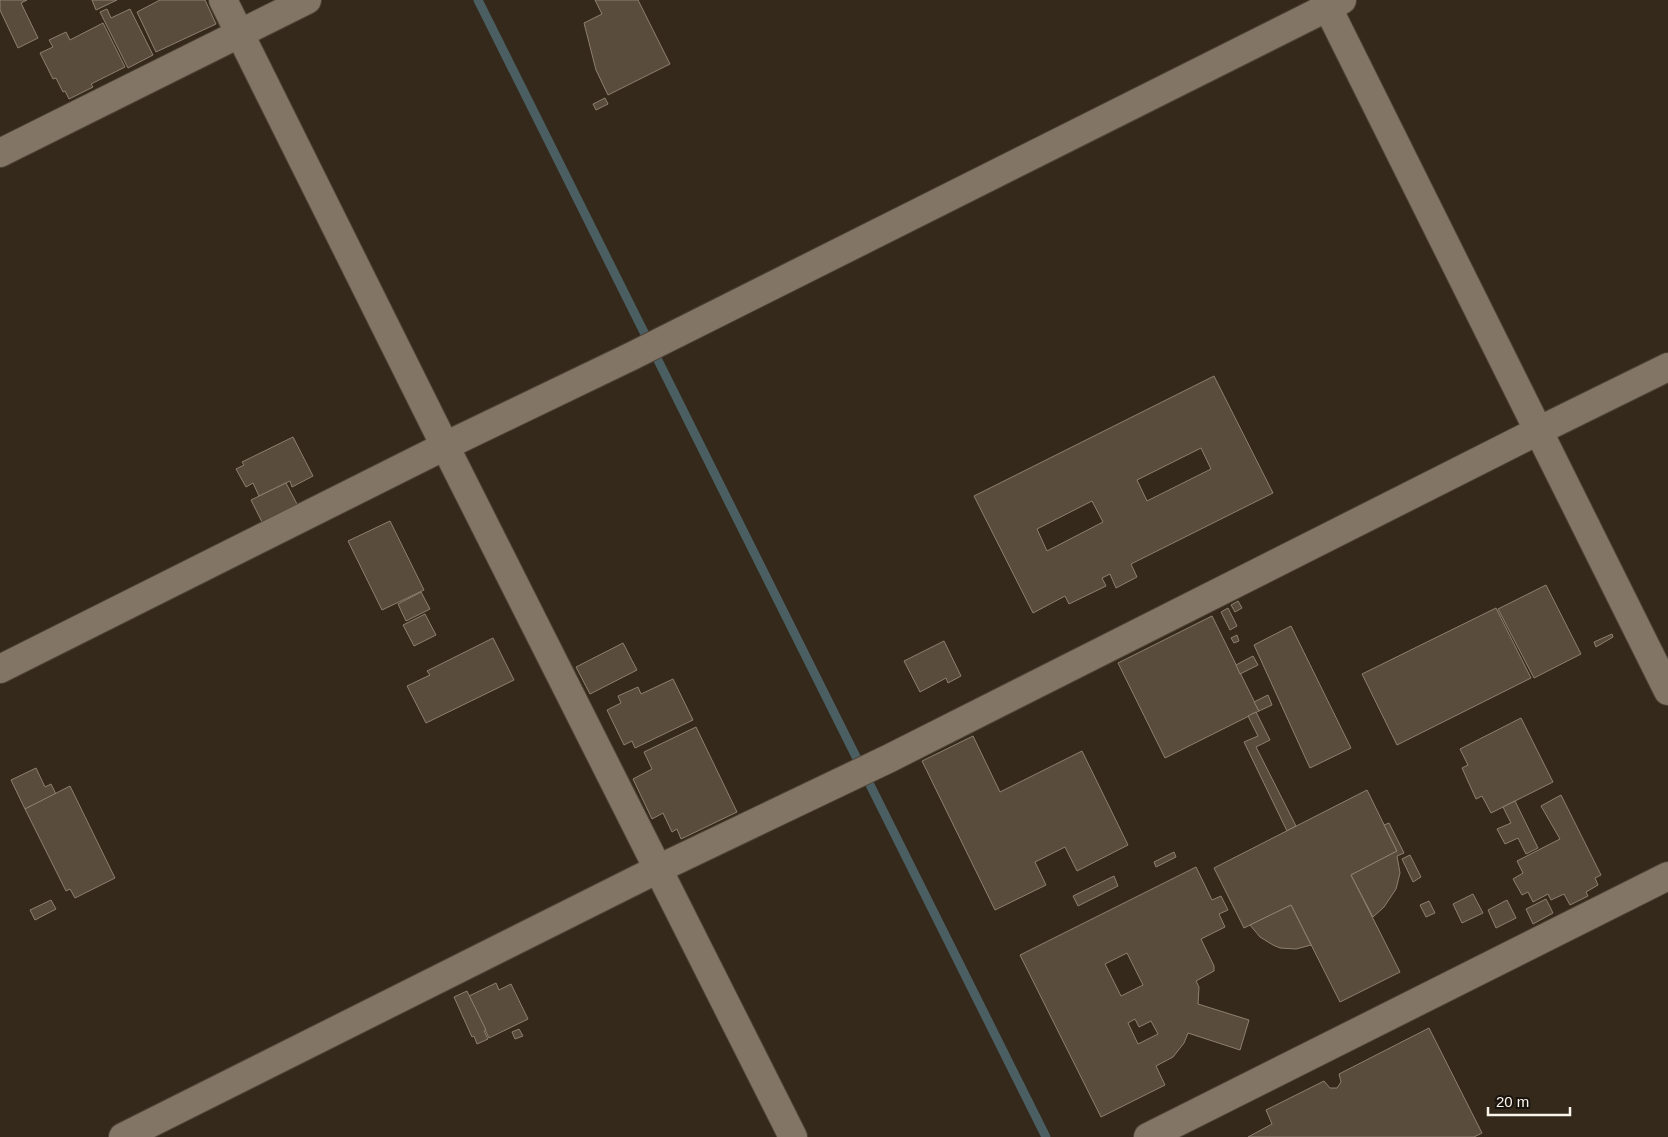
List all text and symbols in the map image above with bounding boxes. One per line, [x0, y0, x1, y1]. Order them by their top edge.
scale bar [1488, 1084, 1570, 1116]
text: 20 m [1496, 1093, 1529, 1110]

